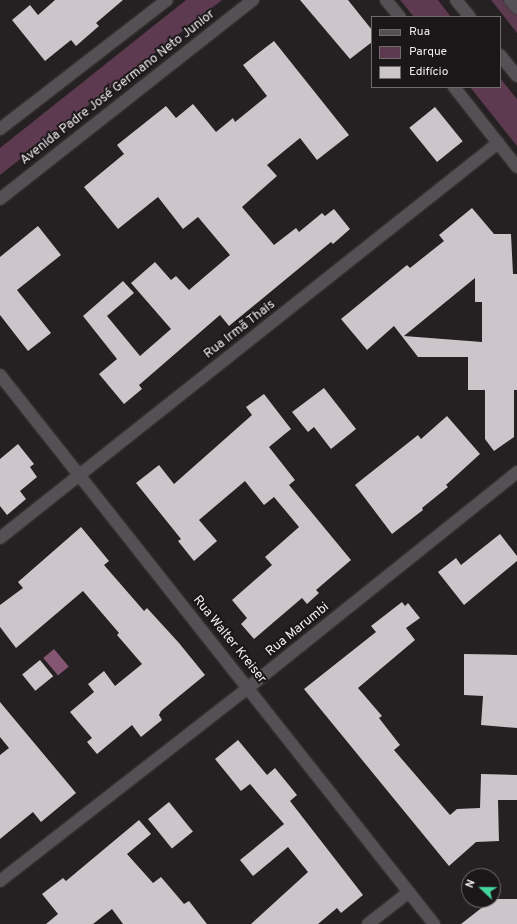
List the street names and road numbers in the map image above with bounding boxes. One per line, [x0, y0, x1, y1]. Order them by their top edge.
street label: Avenida Padre José Germano Neto Junior [18, 7, 218, 169]
street label: Rua Irmã Thais [201, 297, 279, 363]
street label: Rua Walter Kreiser [189, 593, 269, 687]
street label: Rua Marumbi [263, 600, 333, 660]

